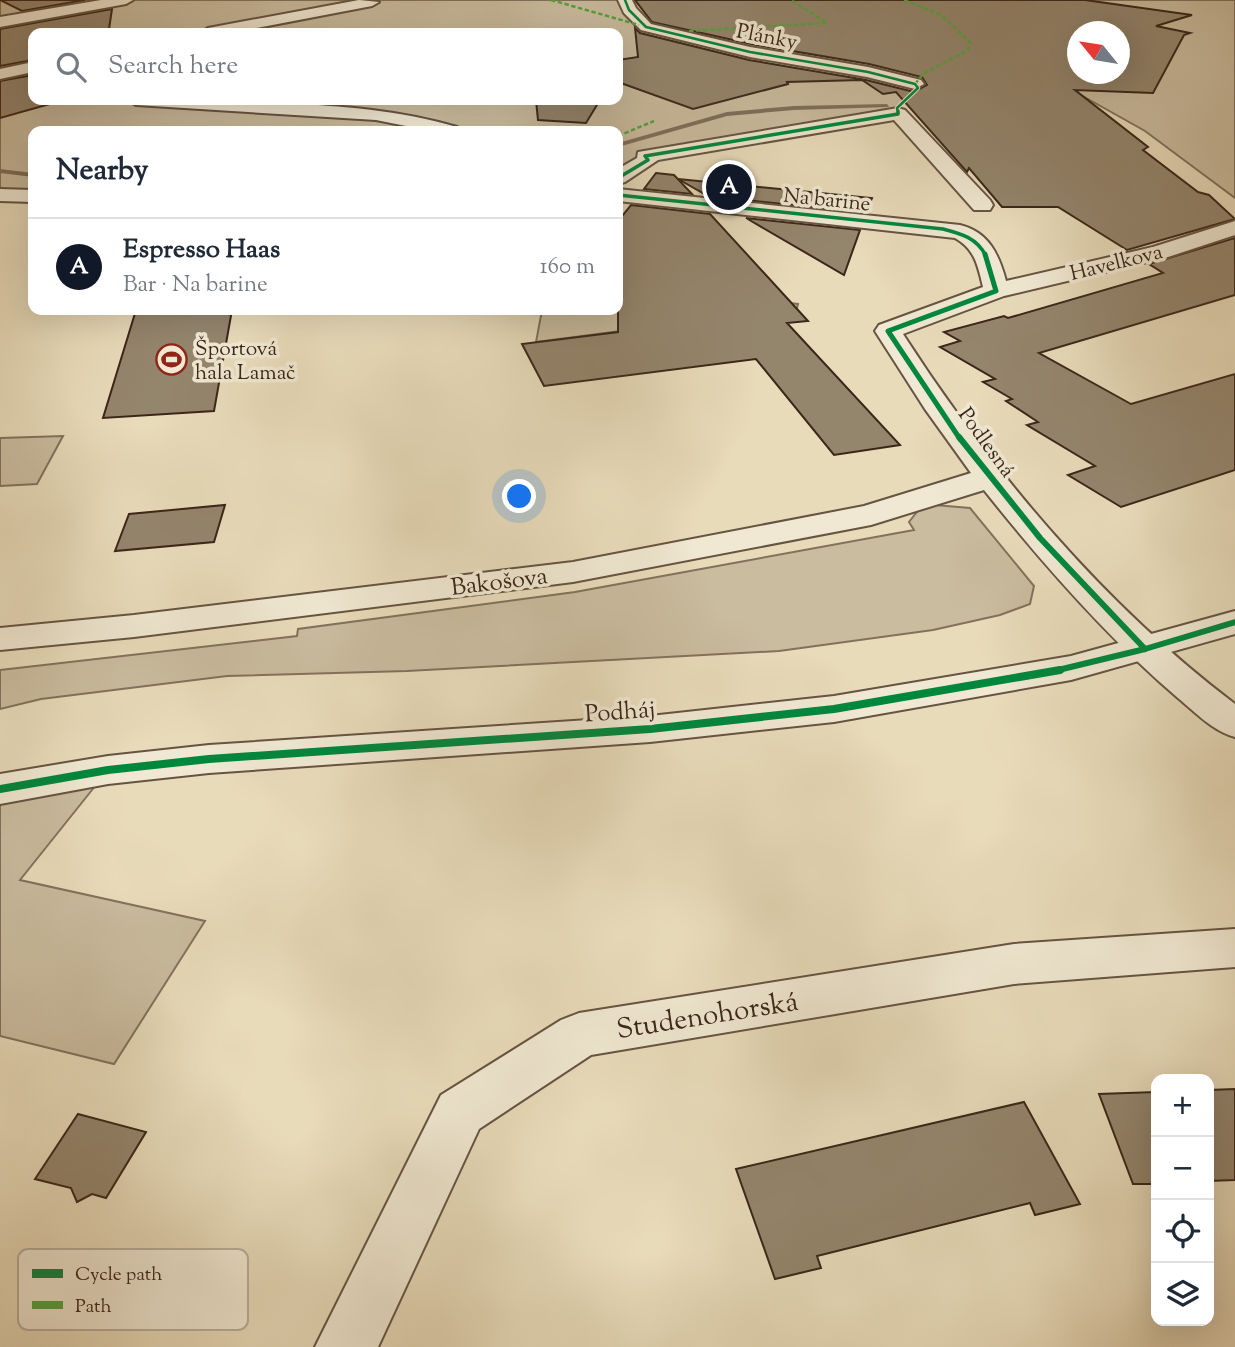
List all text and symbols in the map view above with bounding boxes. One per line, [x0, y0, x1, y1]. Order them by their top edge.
street label: Plánky [734, 17, 800, 59]
north arrow [1067, 21, 1130, 84]
search box [28, 28, 623, 105]
icon: search [52, 48, 90, 86]
text: Search here [108, 48, 238, 85]
text: Nearby [56, 150, 148, 193]
pin: A [706, 161, 752, 213]
street label: Na barine [782, 181, 872, 220]
text: Espresso Haas [123, 232, 280, 269]
street label: Havelkova [1067, 238, 1166, 290]
text: A [70, 251, 88, 284]
text: 160 m [540, 251, 595, 284]
text: Bar · Na barine [123, 269, 268, 302]
place label: Športová hala Lamač [195, 335, 296, 389]
sports icon: Športová hala Lamač [155, 343, 189, 377]
street label: Podlesná [950, 402, 1021, 485]
your location [502, 479, 536, 513]
street label: Bakošova [449, 560, 550, 606]
street label: Podháj [584, 694, 657, 732]
street label: Studenohorská [614, 983, 801, 1051]
map controls [1151, 1074, 1214, 1326]
button: + [1151, 1074, 1214, 1137]
button: − [1151, 1137, 1214, 1200]
button: locate [1151, 1200, 1214, 1263]
legend [18, 1249, 248, 1330]
text: Cycle path [75, 1262, 162, 1289]
button: layers [1151, 1263, 1214, 1326]
text: Path [75, 1294, 112, 1321]

